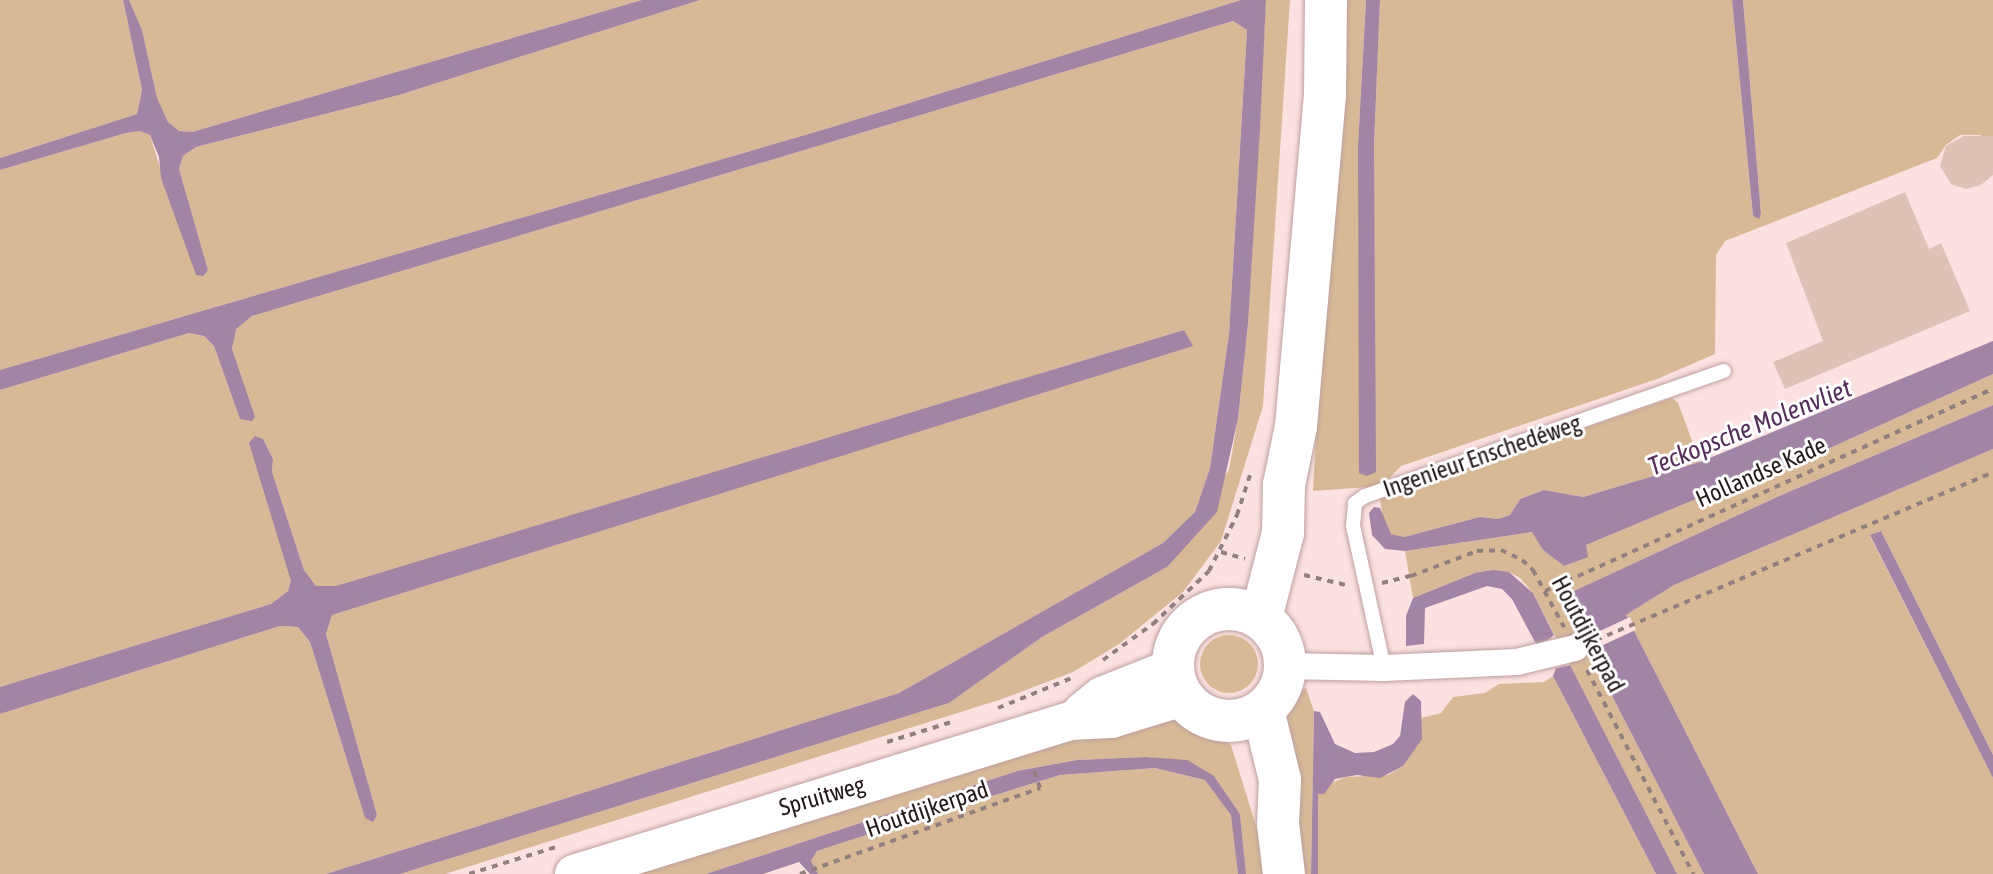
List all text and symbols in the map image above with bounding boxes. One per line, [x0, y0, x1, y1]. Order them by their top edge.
water label: Teckopsche Molenvliet [1644, 373, 1856, 483]
street label: Ingenieur Enschedéweg [1379, 409, 1585, 503]
street label: Hollandse Kade [1691, 430, 1831, 514]
street label: Houtdijkerpad [1545, 571, 1631, 697]
street label: Spruitweg [776, 770, 868, 822]
street label: Houtdijkerpad [862, 775, 992, 843]

